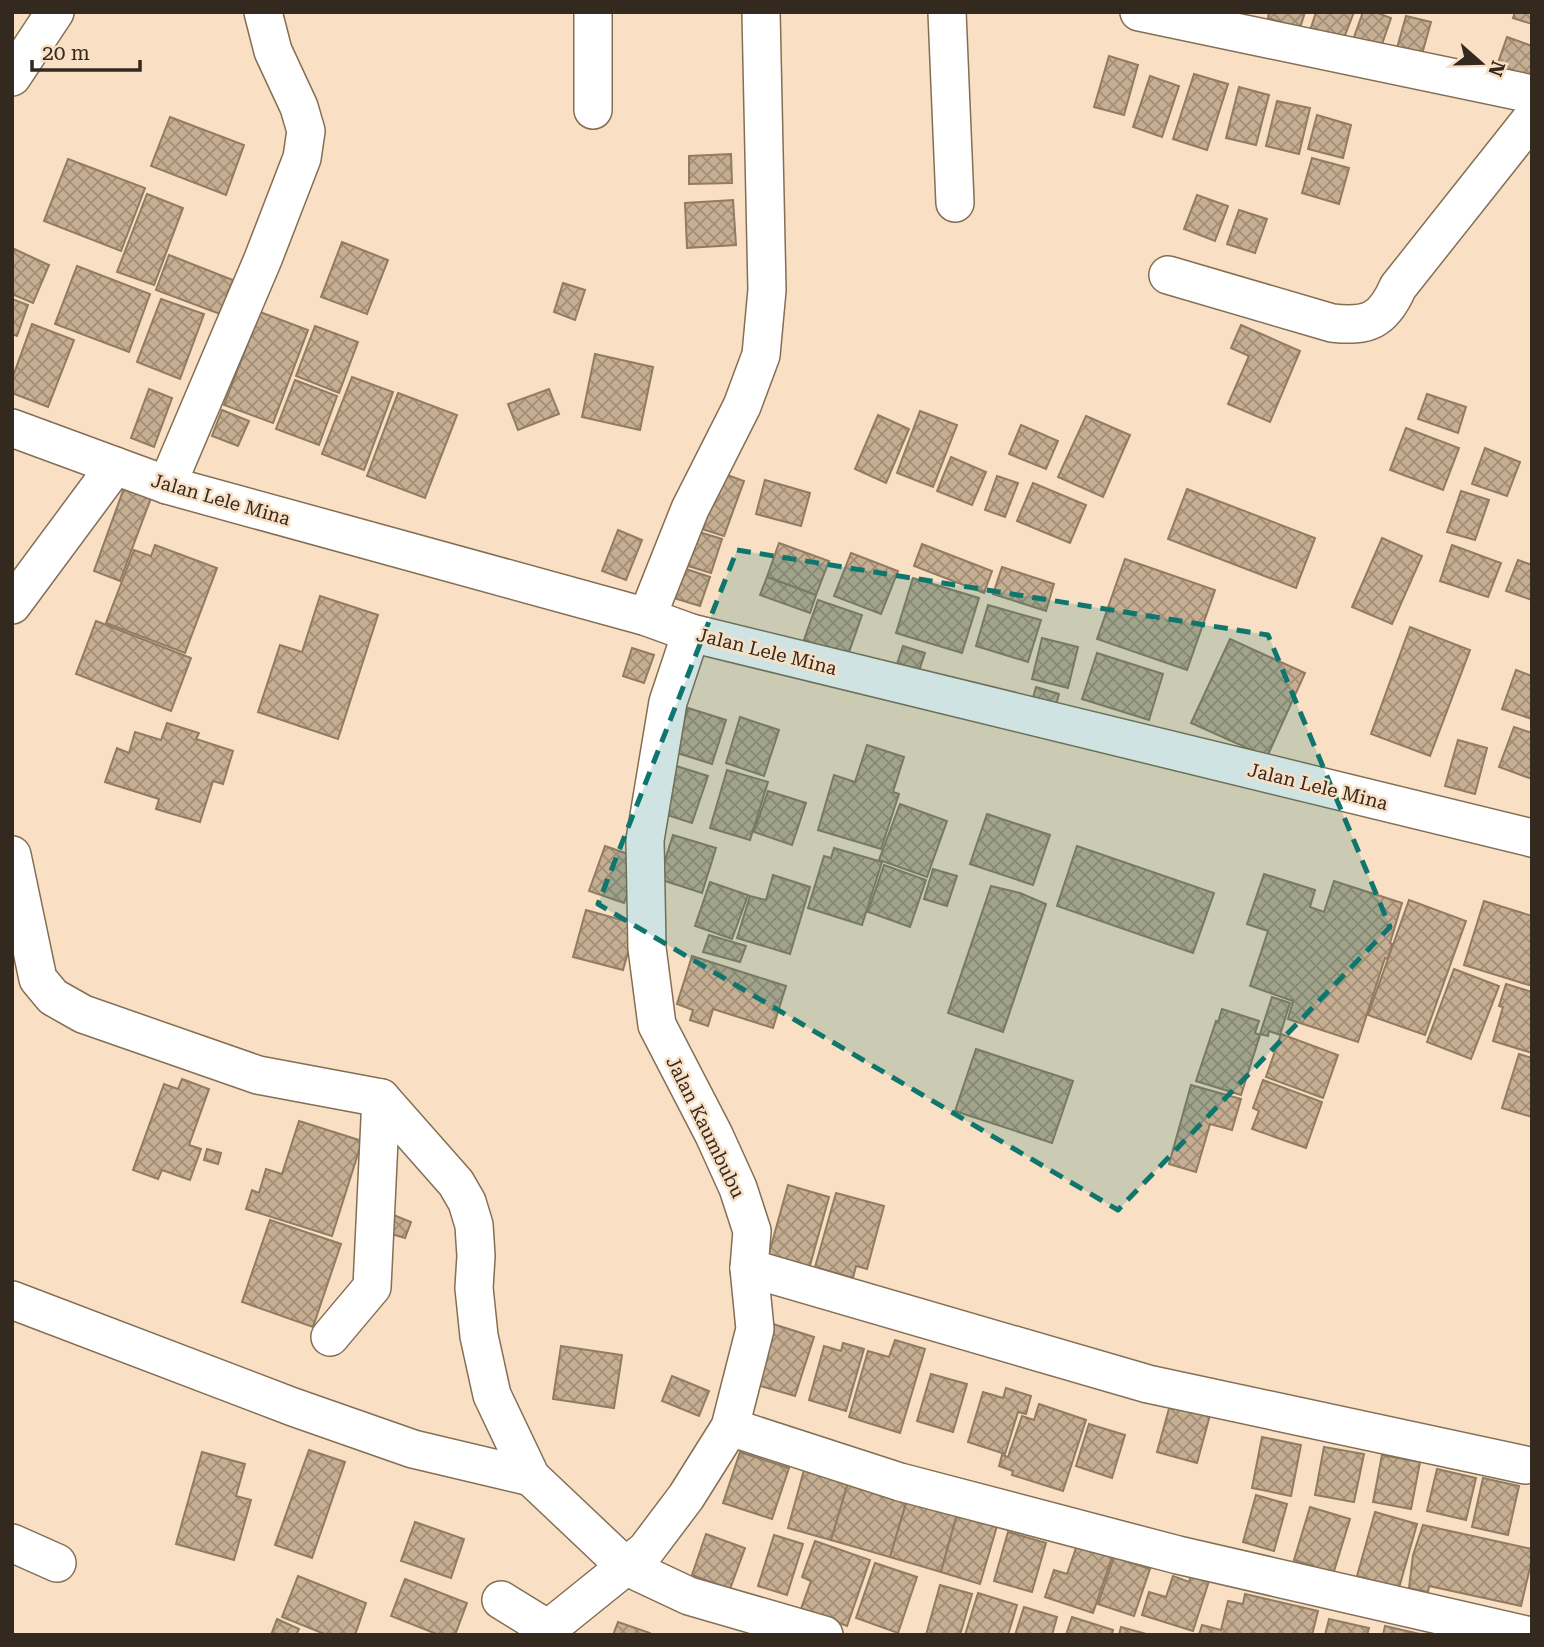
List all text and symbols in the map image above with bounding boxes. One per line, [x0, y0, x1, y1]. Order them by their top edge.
scale bar [32, 28, 140, 72]
north arrow [1446, 28, 1516, 98]
text: 20 m [42, 41, 90, 65]
text: N [1483, 58, 1510, 80]
street label: Jalan Lele Mina [149, 469, 294, 531]
street label: Jalan Lele Mina [694, 623, 840, 680]
street label: Jalan Lele Mina [1245, 758, 1391, 815]
street label: Jalan Kaumbubu [661, 1053, 750, 1202]

